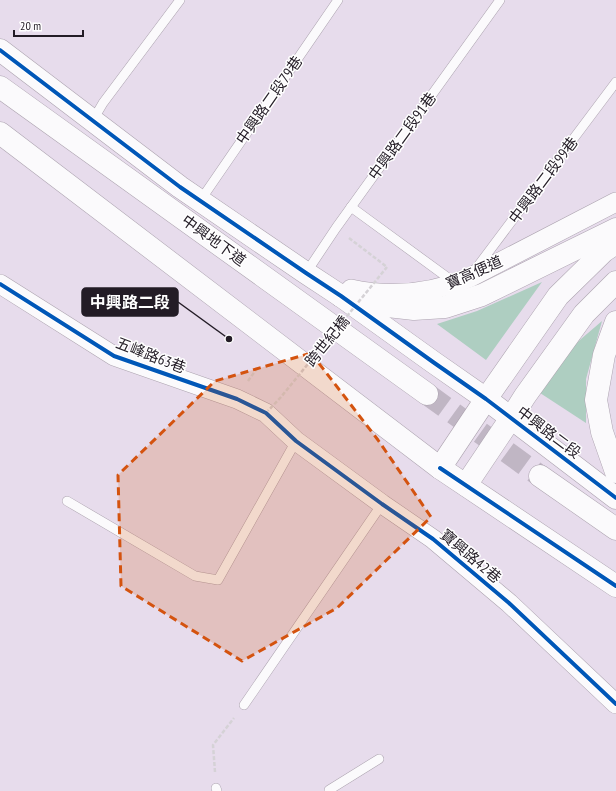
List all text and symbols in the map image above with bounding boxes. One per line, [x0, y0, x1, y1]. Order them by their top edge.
scale bar [14, 12, 83, 38]
text: 20 m [20, 18, 41, 33]
street label: 中興路二段79巷 [232, 52, 306, 148]
street label: 中興路二段91巷 [364, 89, 440, 183]
street label: 中興路二段99巷 [504, 133, 582, 227]
street label: 中興地下道 [178, 210, 250, 270]
street label: 寶高便道 [443, 251, 505, 293]
callout: 中興路二段 [82, 288, 178, 316]
text: 中興路二段 [90, 292, 170, 312]
street label: 跨世紀橋 [301, 312, 353, 370]
street label: 五峰路63巷 [113, 333, 189, 377]
street label: 中興路二段 [513, 402, 585, 462]
street label: 寶興路42巷 [437, 525, 505, 587]

